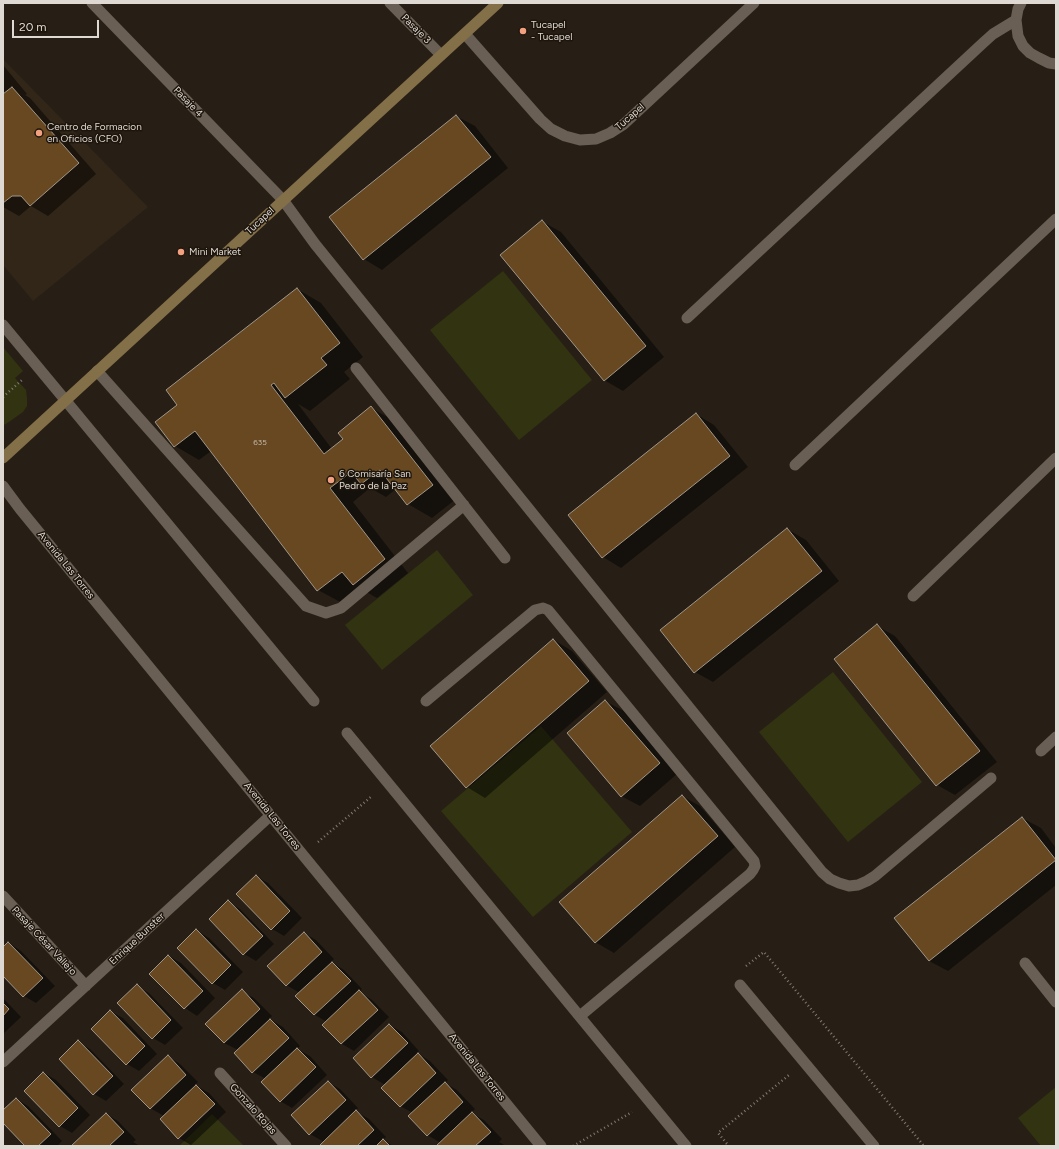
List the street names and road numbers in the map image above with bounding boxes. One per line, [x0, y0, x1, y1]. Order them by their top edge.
street label: Pasaje 3 [399, 12, 433, 46]
street label: Pasaje 4 [171, 84, 205, 120]
street label: Tucapel [613, 101, 647, 133]
street label: Tucapel [243, 205, 277, 237]
street label: Avenida Las Torres [35, 529, 97, 601]
street label: Avenida Las Torres [241, 780, 303, 852]
street label: Pasaje César Vallejo [9, 904, 79, 978]
street label: Enrique Bunster [107, 910, 167, 968]
street label: Avenida Las Torres [446, 1031, 508, 1103]
street label: Gonzalo Rojas [227, 1081, 279, 1137]

